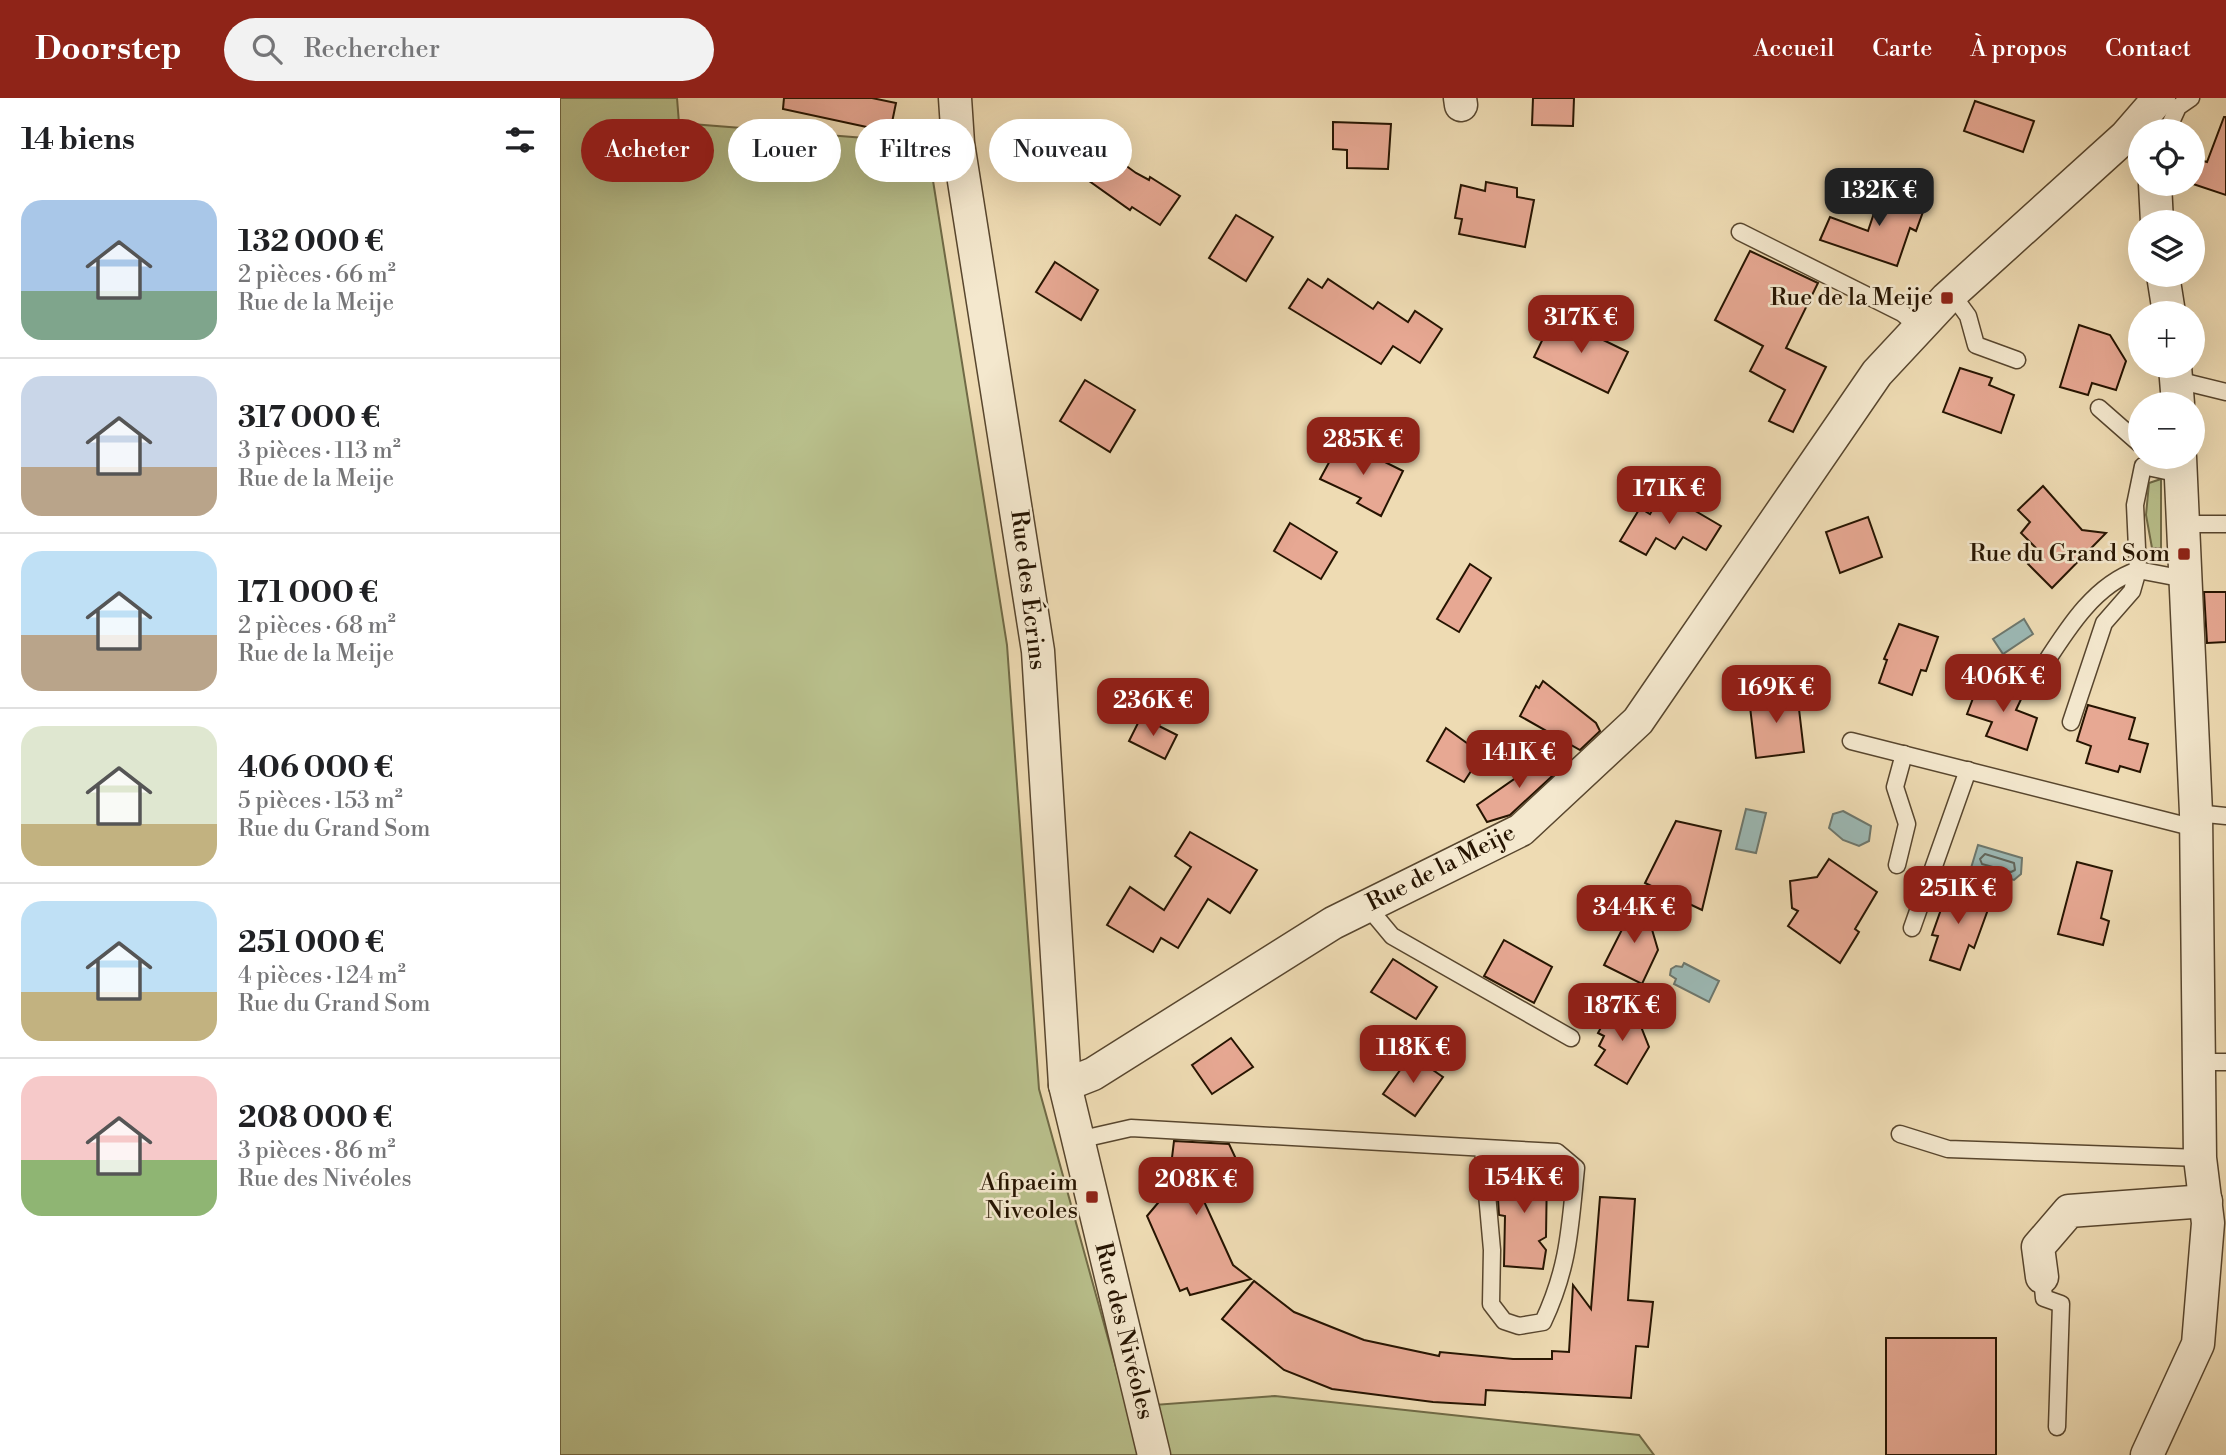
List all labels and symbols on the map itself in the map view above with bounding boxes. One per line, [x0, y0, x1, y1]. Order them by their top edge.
pin: 132K € [1822, 169, 1936, 228]
place label: Rue de la Meije [1770, 283, 1933, 313]
marker: Rue de la Meije [1939, 290, 1955, 306]
pin: 317K € [1524, 296, 1638, 355]
pin: 285K € [1306, 418, 1420, 477]
pin: 171K € [1612, 466, 1726, 526]
street label: Rue des Écrins [1003, 508, 1054, 672]
place label: Rue du Grand Som [1969, 539, 2170, 569]
marker: Rue du Grand Som [2176, 546, 2192, 562]
pin: 406K € [1946, 654, 2060, 714]
pin: 169K € [1719, 666, 1833, 725]
pin: 236K € [1096, 678, 1210, 738]
pin: 141K € [1462, 730, 1576, 790]
street label: Rue de la Meije [1362, 818, 1520, 918]
pin: 251K € [1901, 866, 2015, 926]
pin: 344K € [1577, 886, 1691, 945]
pin: 187K € [1565, 984, 1679, 1043]
pin: 118K € [1356, 1026, 1470, 1085]
pin: 154K € [1467, 1156, 1581, 1215]
pin: 208K € [1139, 1158, 1253, 1217]
place label: Afipaeim Niveoles [979, 1168, 1078, 1226]
marker: Afipaeim Niveoles [1084, 1189, 1100, 1205]
street label: Rue des Nivéoles [1088, 1239, 1160, 1423]

